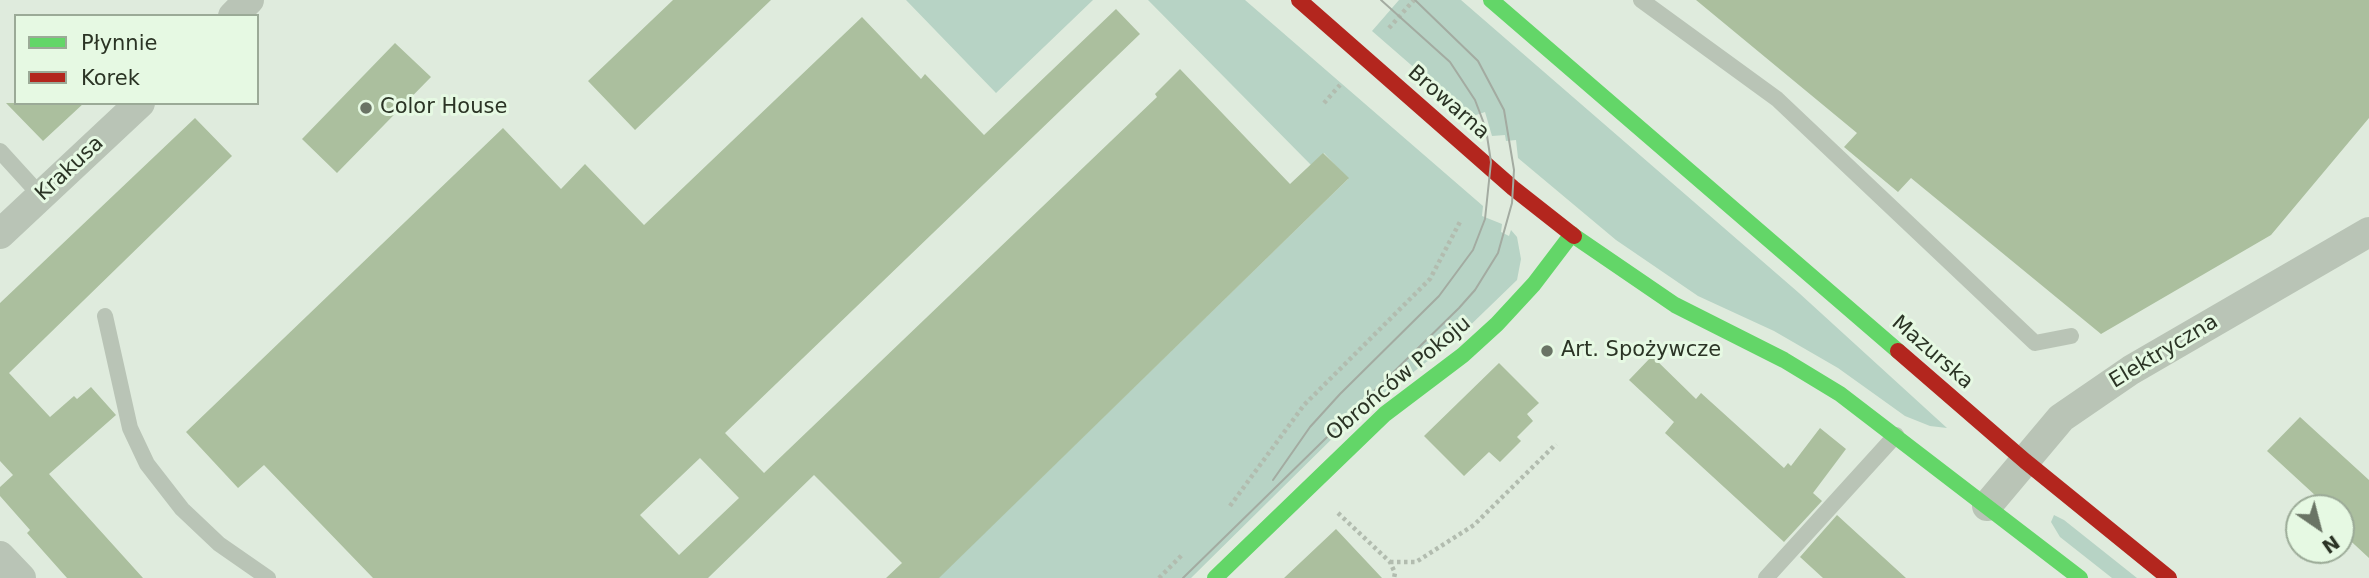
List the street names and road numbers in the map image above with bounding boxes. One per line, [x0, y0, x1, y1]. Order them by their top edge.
street label: Browarna [1402, 61, 1494, 145]
street label: Krakusa [31, 131, 109, 207]
street label: Elektryczna [2105, 310, 2223, 394]
street label: Obrońców Pokoju [1322, 311, 1476, 447]
street label: Mazurska [1886, 311, 1978, 395]

